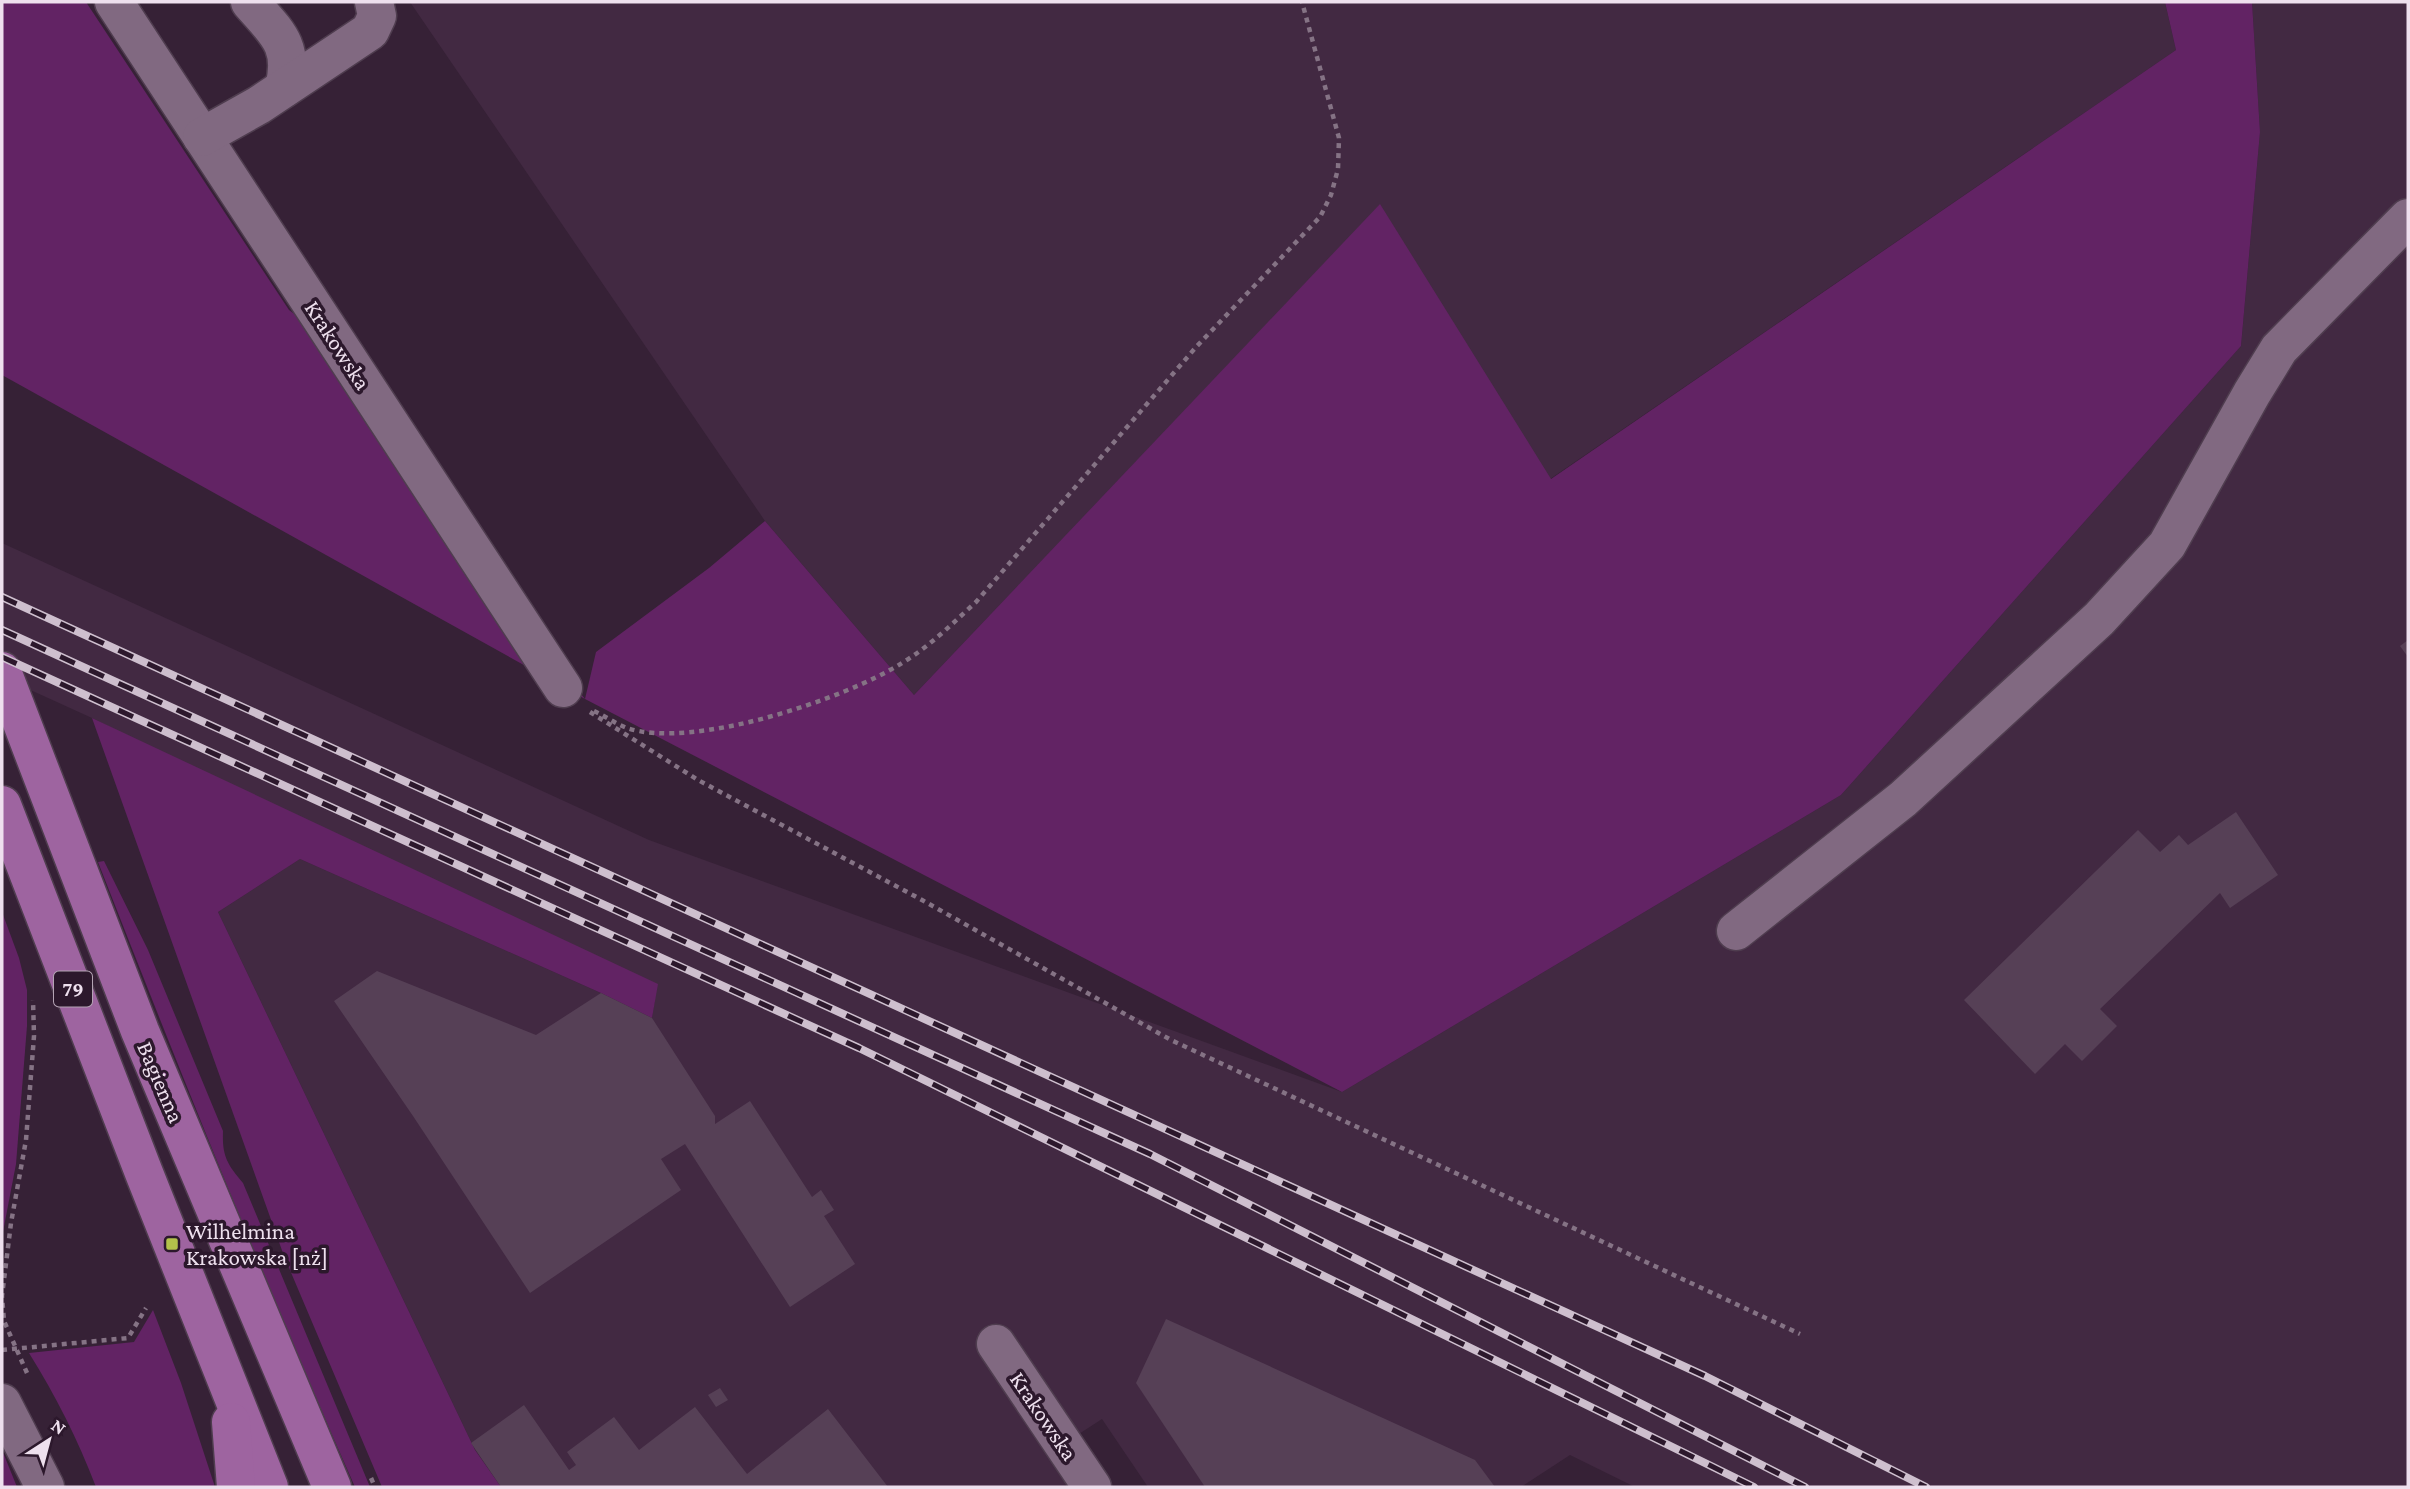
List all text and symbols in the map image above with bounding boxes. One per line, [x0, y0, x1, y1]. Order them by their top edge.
street label: Krakowska [300, 296, 377, 395]
road number: 79 [54, 972, 92, 1006]
street label: Bagienna [132, 1037, 190, 1127]
place label: Wilhelmina Krakowska [nż] [186, 1218, 328, 1270]
marker: Wilhelmina Krakowska [nż] [164, 1236, 180, 1252]
street label: Krakowska [1005, 1367, 1083, 1465]
north arrow [14, 1405, 84, 1475]
text: N [47, 1414, 70, 1439]

